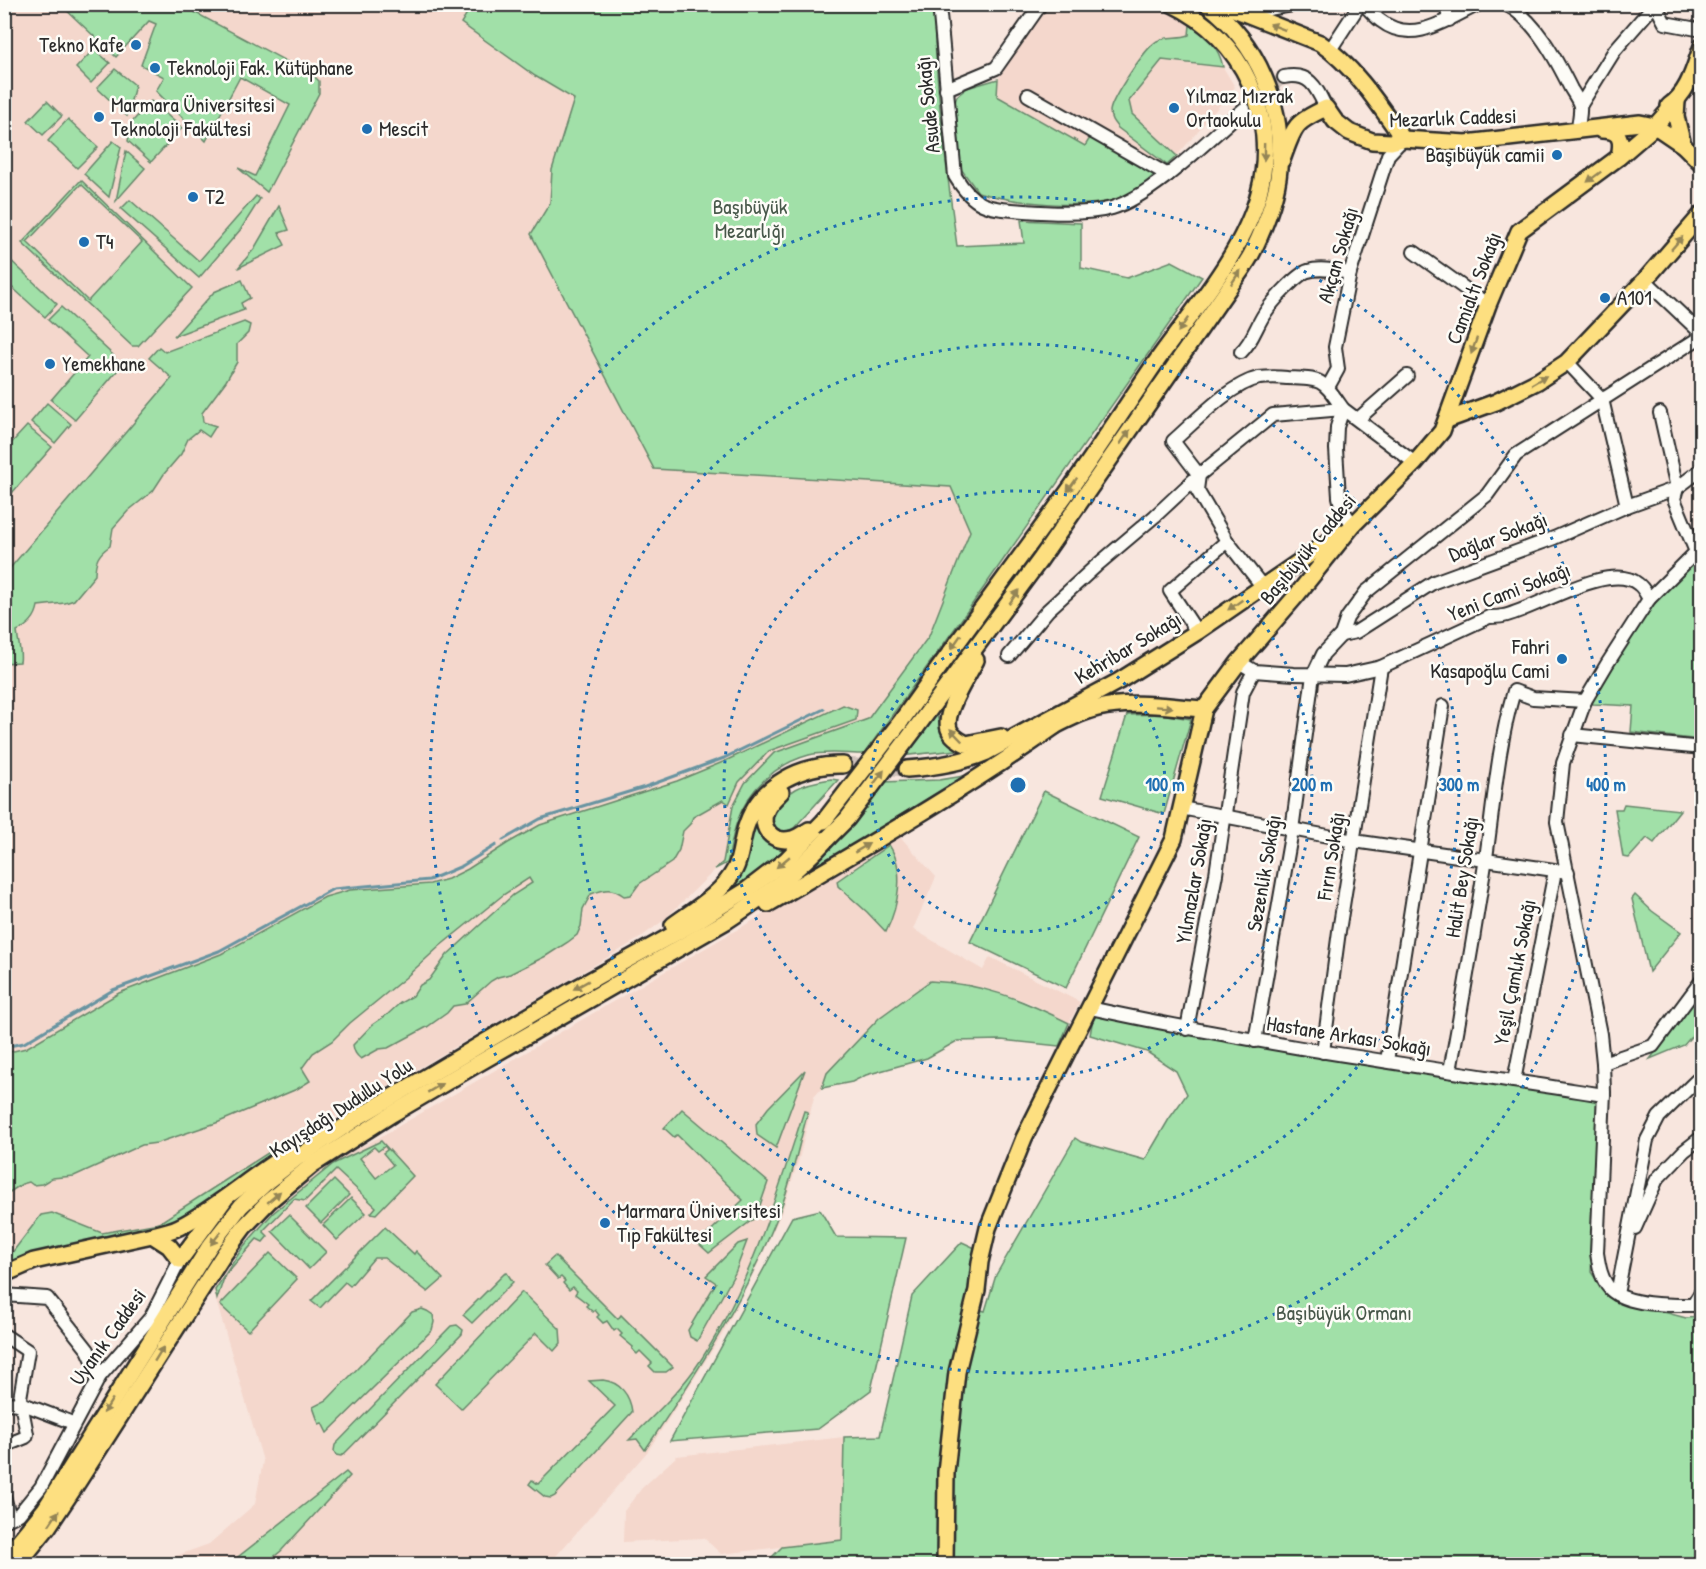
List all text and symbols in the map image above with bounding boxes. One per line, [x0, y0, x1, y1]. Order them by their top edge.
one-way arrow [1268, 22, 1286, 31]
place label: Tekno Kafe [39, 30, 124, 59]
marker: Tekno Kafe [129, 38, 143, 52]
place label: Teknoloji Fak. Kütüphane [167, 53, 353, 82]
street label: Asude Sokağı [908, 55, 947, 155]
marker: Teknoloji Fak. Kütüphane [148, 61, 162, 75]
place label: Yılmaz Mızrak Ortaokulu [1186, 81, 1293, 134]
place label: Marmara Üniversitesi Teknoloji Fakültesi [111, 90, 275, 143]
marker: Yılmaz Mızrak Ortaokulu [1167, 101, 1181, 115]
street label: Mezarlık Caddesi [1389, 101, 1517, 134]
marker: Marmara Üniversitesi Teknoloji Fakültesi [92, 110, 106, 124]
place label: Mescit [379, 114, 429, 143]
marker: Mescit [360, 122, 374, 136]
place label: Başıbüyük camii [1425, 140, 1545, 169]
one-way arrow [1259, 142, 1269, 161]
marker: Başıbüyük camii [1550, 148, 1564, 162]
one-way arrow [1586, 170, 1602, 183]
place label: T2 [205, 182, 225, 211]
marker: T2 [186, 190, 200, 204]
park label: Başıbüyük Mezarlığı [713, 192, 788, 245]
street label: Akçan Sokağı [1310, 203, 1365, 306]
place label: T4 [96, 227, 114, 256]
street label: Camialtı Sokağı [1439, 227, 1508, 348]
marker: T4 [77, 235, 91, 249]
one-way arrow [1670, 235, 1683, 251]
one-way arrow [1230, 269, 1242, 285]
place label: A101 [1617, 283, 1652, 312]
marker: A101 [1598, 291, 1612, 305]
one-way arrow [1177, 316, 1189, 332]
one-way arrow [1469, 337, 1479, 355]
place label: Yemekhane [62, 349, 146, 378]
marker: Yemekhane [43, 357, 57, 371]
one-way arrow [1531, 375, 1548, 385]
one-way arrow [1119, 429, 1131, 445]
one-way arrow [1066, 477, 1078, 493]
street label: Başıbüyük Caddesi [1253, 487, 1363, 610]
street label: Dağlar Sokağı [1444, 504, 1551, 569]
street label: Yeni Cami Sokağı [1443, 555, 1574, 628]
one-way arrow [1008, 589, 1019, 605]
one-way arrow [1228, 599, 1244, 611]
street label: Kehribar Sokağı [1069, 604, 1187, 691]
place label: Fahri Kasapoğlu Cami [1430, 632, 1550, 685]
one-way arrow [950, 634, 962, 650]
marker: Fahri Kasapoğlu Cami [1555, 652, 1569, 666]
one-way arrow [1154, 702, 1173, 711]
one-way arrow [949, 728, 963, 743]
one-way arrow [872, 770, 884, 785]
text: 100 m [1145, 772, 1185, 797]
text: 200 m [1292, 772, 1332, 797]
text: 300 m [1439, 772, 1479, 797]
text: 400 m [1586, 772, 1626, 797]
centre of rings [1008, 775, 1028, 795]
street label: Fırın Sokağı [1309, 810, 1352, 903]
street label: Sezenlik Sokağı [1239, 812, 1288, 933]
street label: Halit Bey Sokağı [1438, 814, 1485, 940]
street label: Yılmazlar Sokağı [1168, 816, 1219, 946]
one-way arrow [854, 842, 870, 853]
one-way arrow [776, 855, 791, 868]
street label: Yeşil Çamlık Sokağı [1486, 897, 1543, 1047]
one-way arrow [572, 980, 589, 990]
street label: Hastane Arkası Sokağı [1265, 1008, 1433, 1063]
street label: Kayışdağı Dudullu Yolu [264, 1050, 418, 1165]
one-way arrow [427, 1083, 443, 1094]
one-way arrow [266, 1190, 281, 1204]
place label: Marmara Üniversitesi Tıp Fakültesi [617, 1196, 781, 1249]
marker: Marmara Üniversitesi Tıp Fakültesi [598, 1216, 612, 1230]
one-way arrow [209, 1230, 222, 1246]
street label: Uyanık Caddesi [62, 1282, 153, 1391]
park label: Başıbüyük Ormanı [1276, 1298, 1412, 1327]
one-way arrow [154, 1346, 165, 1362]
one-way arrow [102, 1398, 113, 1414]
one-way arrow [48, 1510, 59, 1526]

